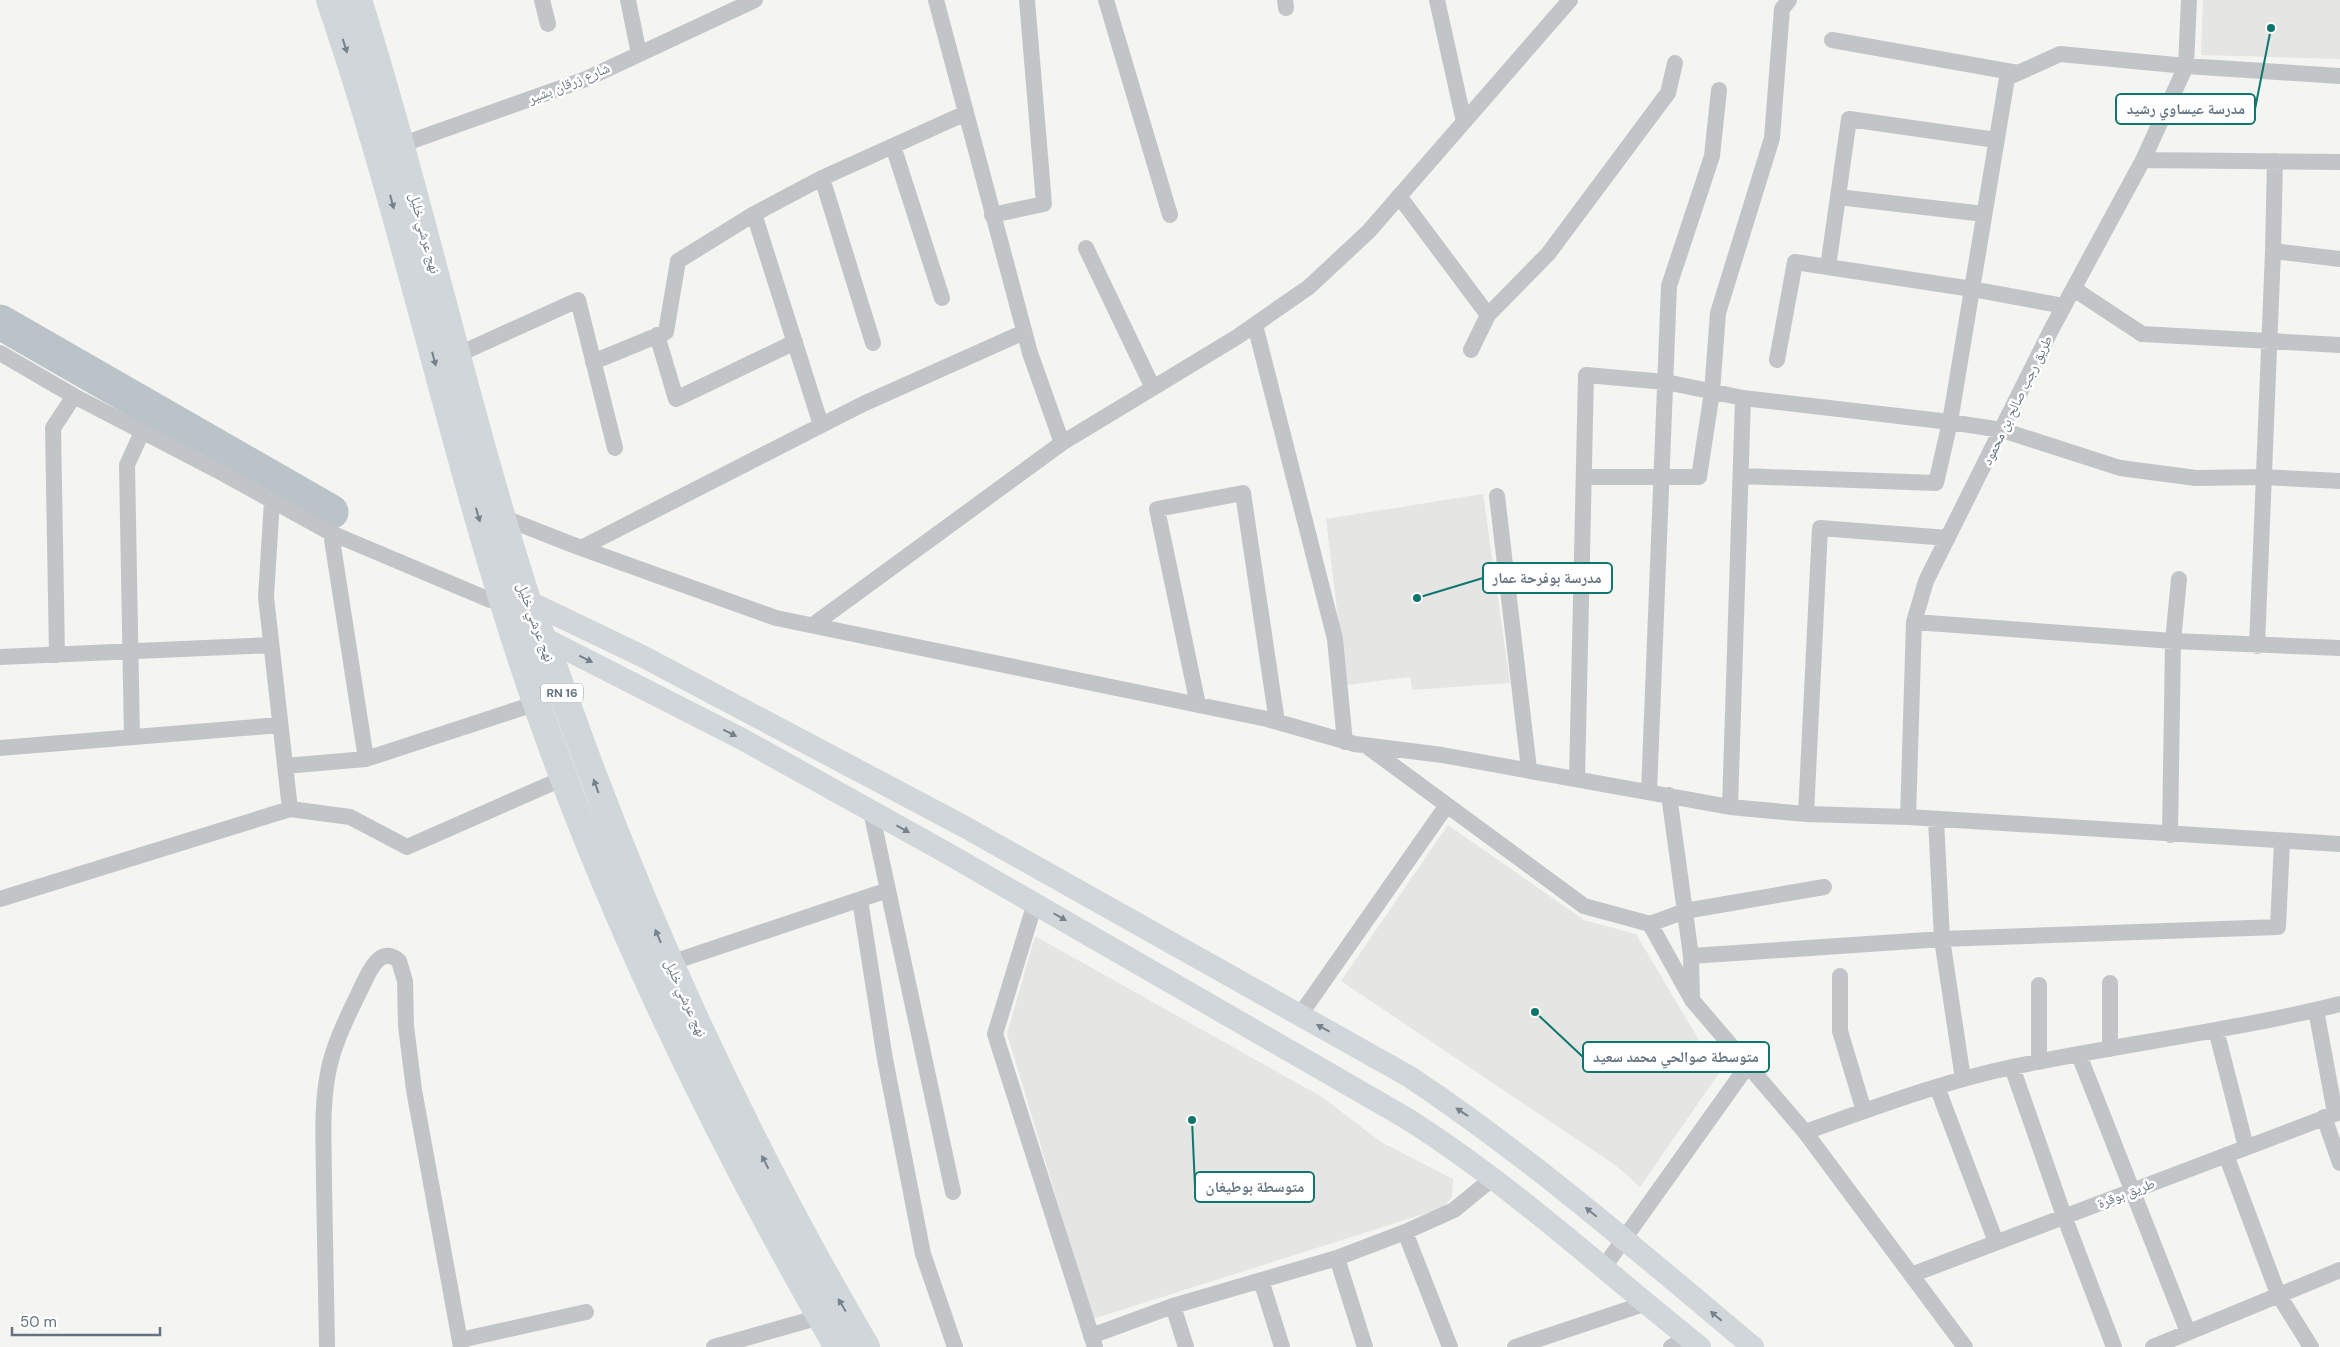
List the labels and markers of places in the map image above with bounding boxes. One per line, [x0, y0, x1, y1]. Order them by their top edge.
callout: مدرسة عيساوي رشيد [2116, 94, 2255, 124]
callout: مدرسة بوفرحة عمار [1483, 563, 1612, 593]
callout: متوسطة صوالحي محمد سعيد [1583, 1042, 1769, 1072]
callout: متوسطة بوطيغان [1195, 1172, 1314, 1202]

